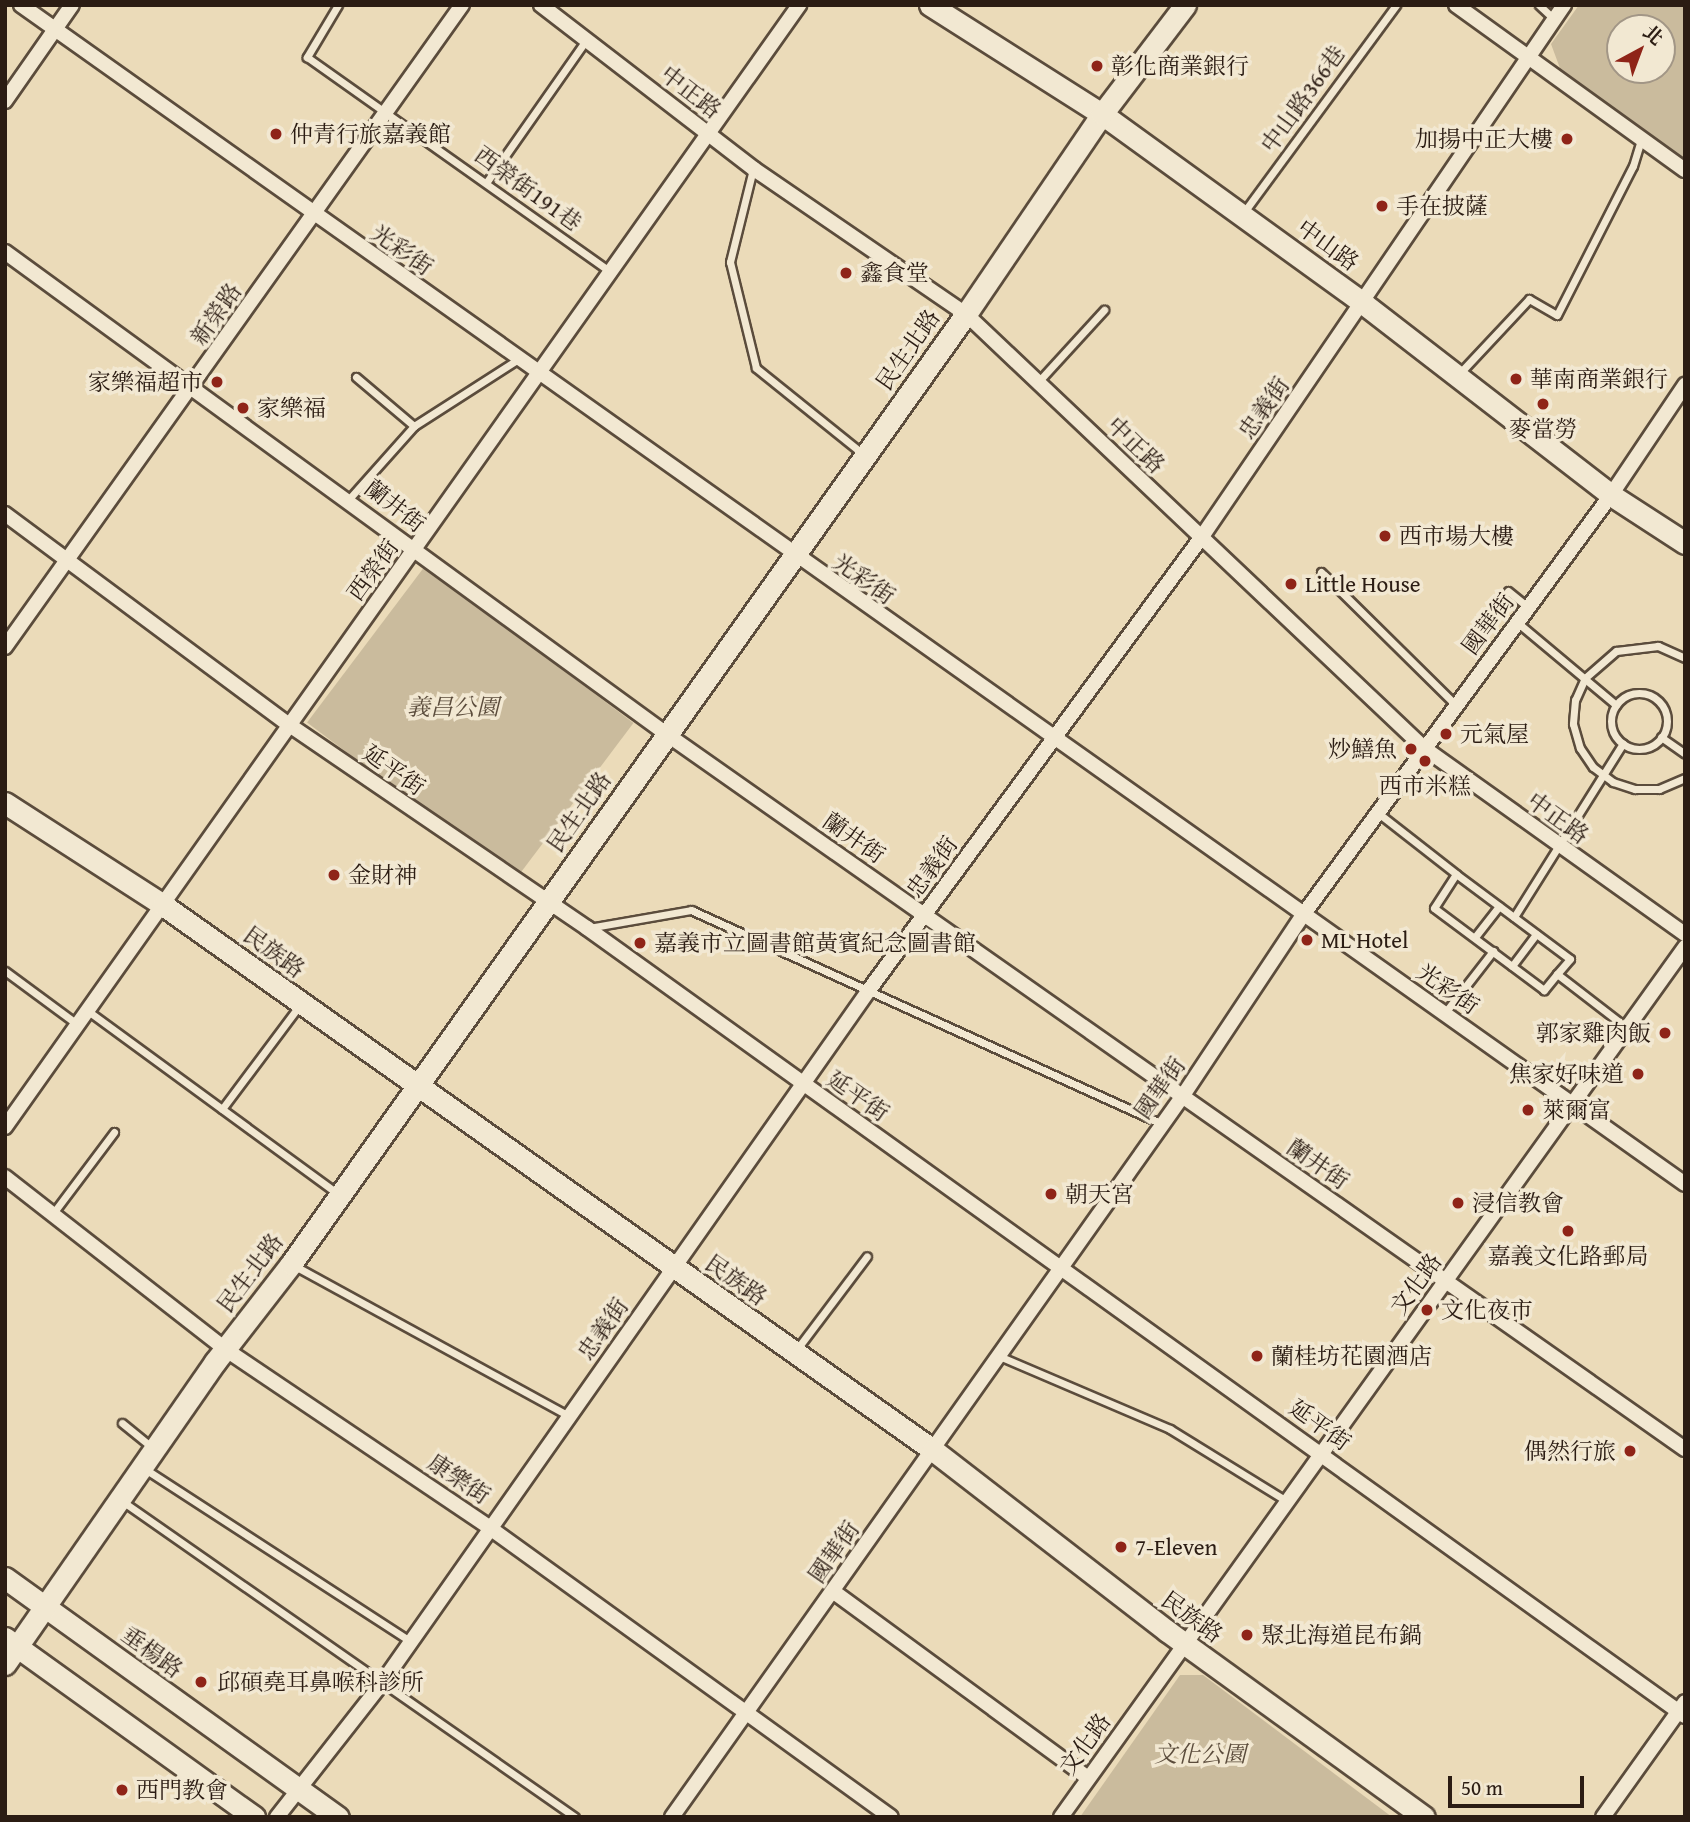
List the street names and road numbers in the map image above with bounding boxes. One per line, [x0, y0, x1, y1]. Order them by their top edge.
street label: 中山路366巷 [1255, 40, 1351, 158]
street label: 中正路 [655, 60, 727, 124]
street label: 西榮街191巷 [469, 141, 587, 237]
street label: 中山路 [1292, 214, 1364, 276]
street label: 光彩街 [366, 219, 438, 281]
street label: 新榮路 [185, 278, 247, 350]
street label: 民生北路 [870, 304, 946, 396]
street label: 忠義街 [1233, 372, 1295, 444]
street label: 中正路 [1102, 411, 1170, 479]
street label: 蘭井街 [359, 474, 431, 538]
street label: 西榮街 [342, 534, 404, 606]
street label: 光彩街 [828, 548, 900, 610]
street label: 國華街 [1456, 588, 1520, 660]
street label: 延平街 [358, 739, 430, 801]
street label: 民生北路 [541, 766, 617, 858]
street label: 中正路 [1522, 787, 1594, 849]
street label: 蘭井街 [818, 807, 890, 869]
street label: 忠義街 [901, 831, 963, 903]
street label: 民族路 [238, 921, 310, 983]
street label: 光彩街 [1412, 958, 1484, 1020]
street label: 國華街 [1129, 1052, 1191, 1124]
street label: 延平街 [822, 1065, 894, 1127]
street label: 蘭井街 [1282, 1133, 1354, 1195]
street label: 民生北路 [211, 1228, 289, 1318]
street label: 文化路 [1385, 1248, 1447, 1320]
street label: 民族路 [700, 1249, 772, 1311]
street label: 忠義街 [572, 1293, 634, 1365]
street label: 延平街 [1284, 1394, 1356, 1456]
street label: 康樂街 [423, 1448, 495, 1510]
street label: 國華街 [803, 1516, 865, 1588]
street label: 民族路 [1156, 1586, 1228, 1648]
street label: 垂楊路 [116, 1621, 188, 1683]
street label: 文化路 [1054, 1708, 1116, 1780]

